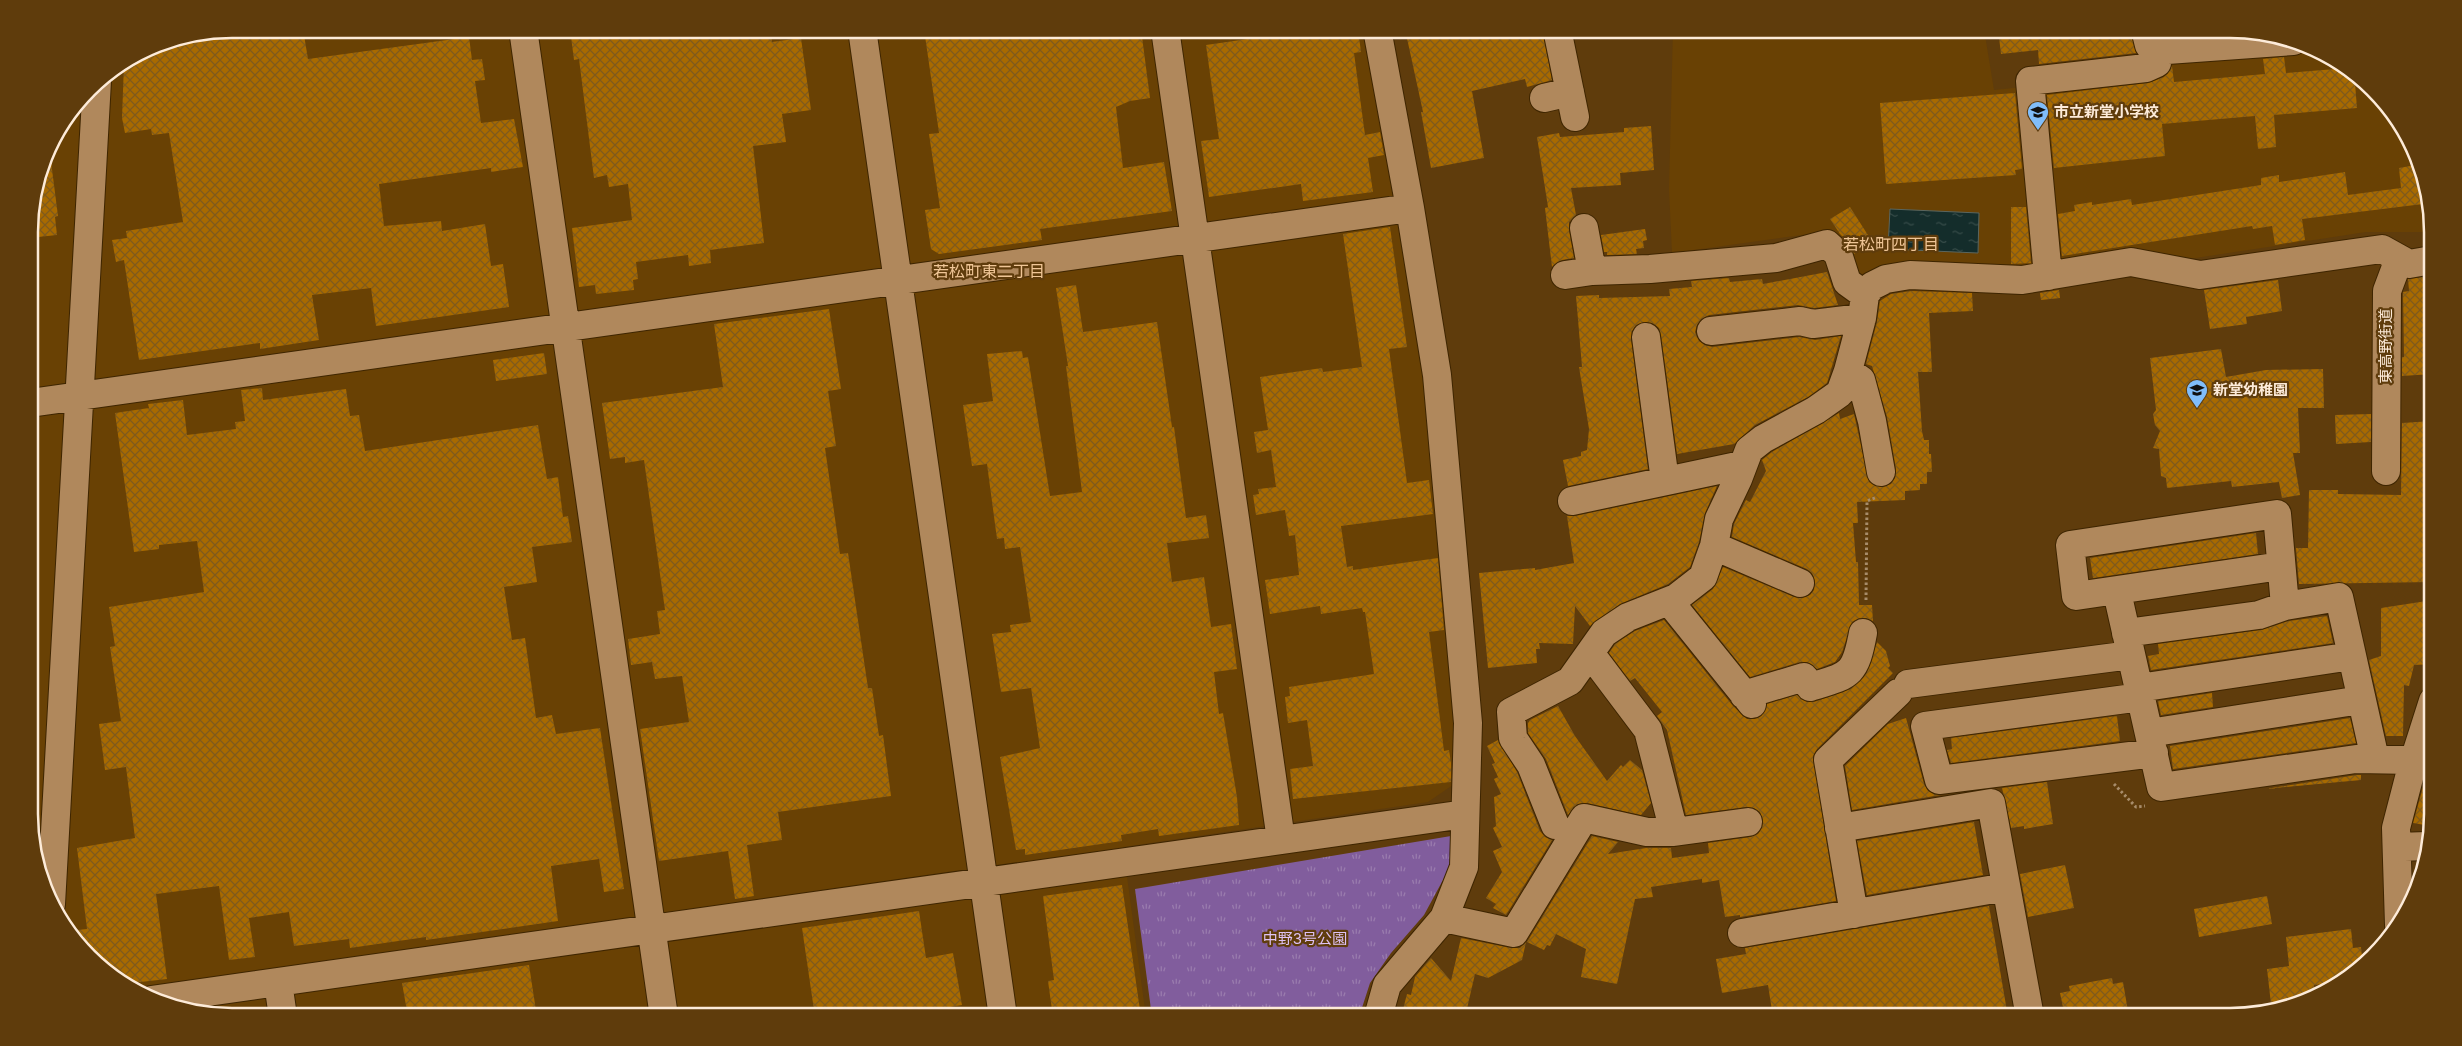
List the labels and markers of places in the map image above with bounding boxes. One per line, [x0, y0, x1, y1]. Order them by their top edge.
school or university icon: 市立新堂小学校 [2026, 100, 2050, 131]
place label: 市立新堂小学校 [2054, 102, 2159, 121]
school or university icon: 新堂幼稚園 [2185, 378, 2209, 409]
place label: 新堂幼稚園 [2213, 380, 2288, 399]

